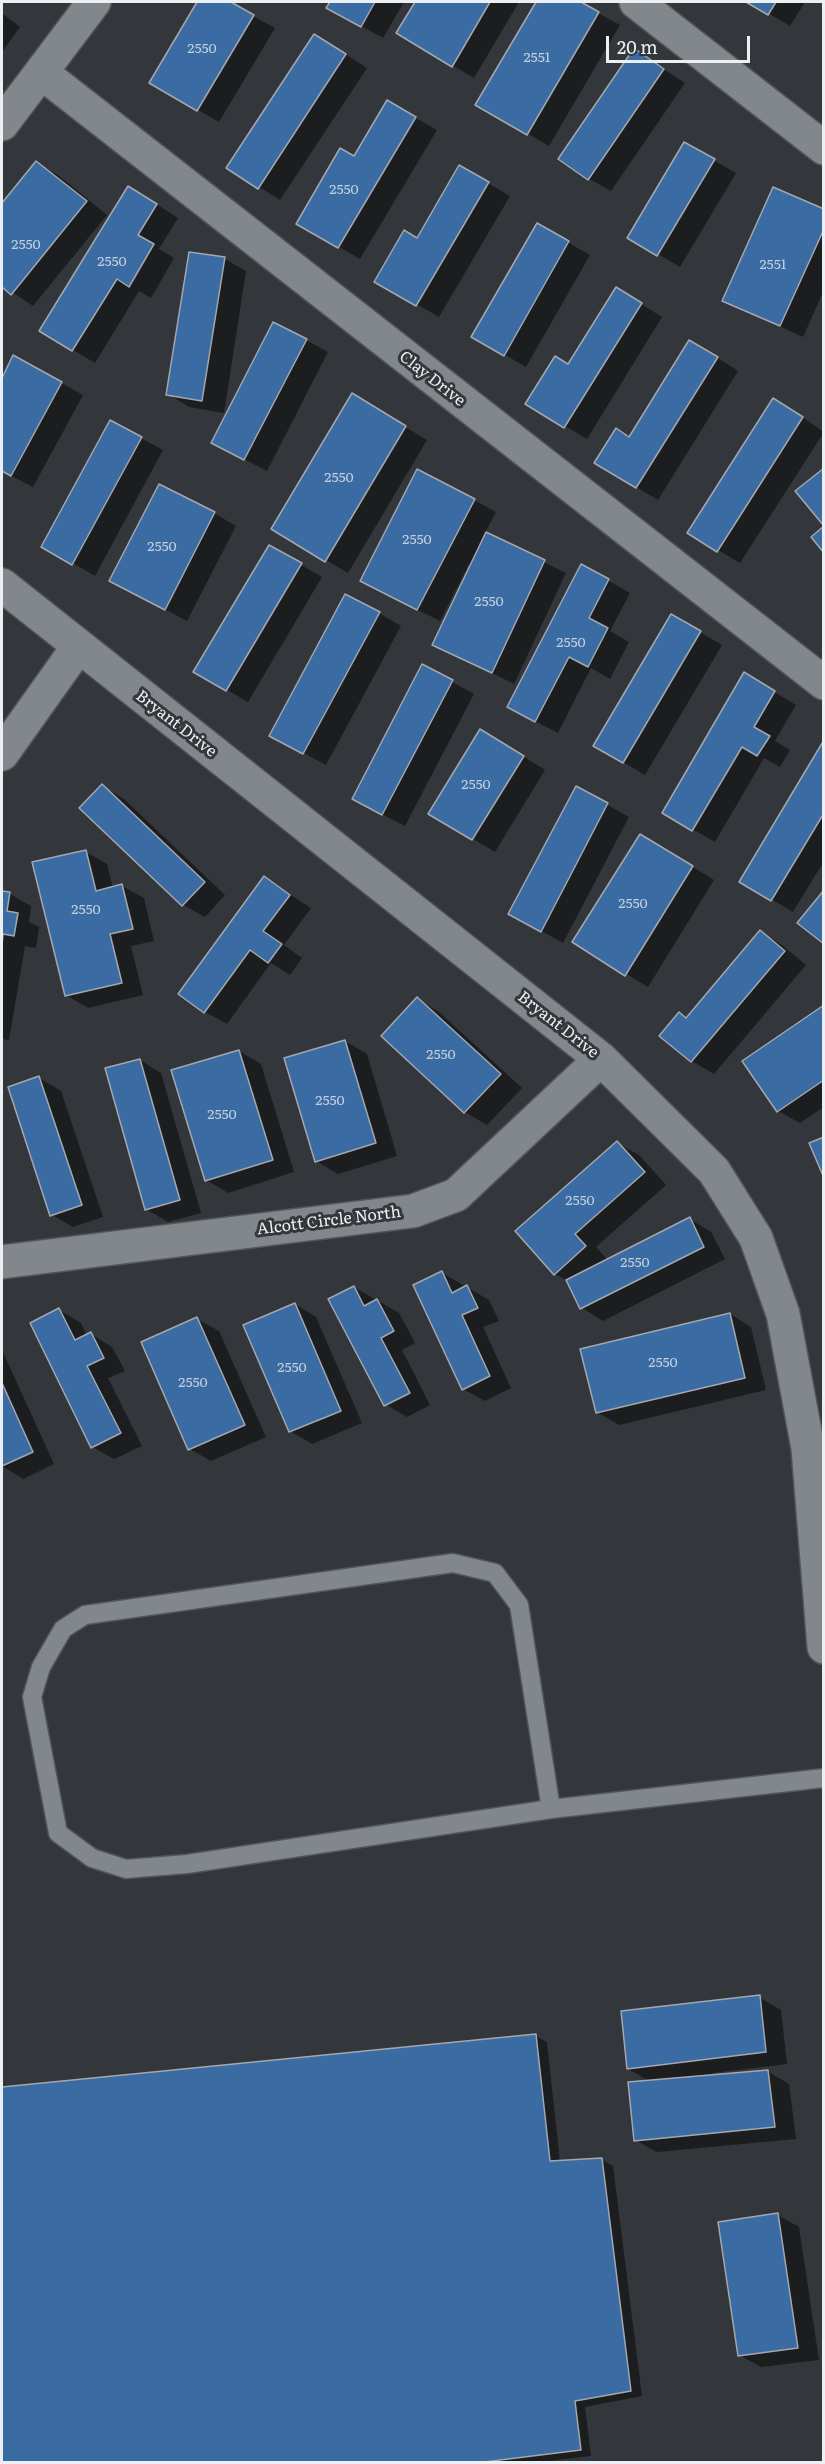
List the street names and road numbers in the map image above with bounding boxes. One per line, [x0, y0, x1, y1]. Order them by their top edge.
street label: Clay Drive [395, 347, 469, 411]
street label: Bryant Drive [132, 686, 220, 762]
street label: Bryant Drive [514, 987, 602, 1063]
street label: Alcott Circle North [256, 1203, 402, 1239]

